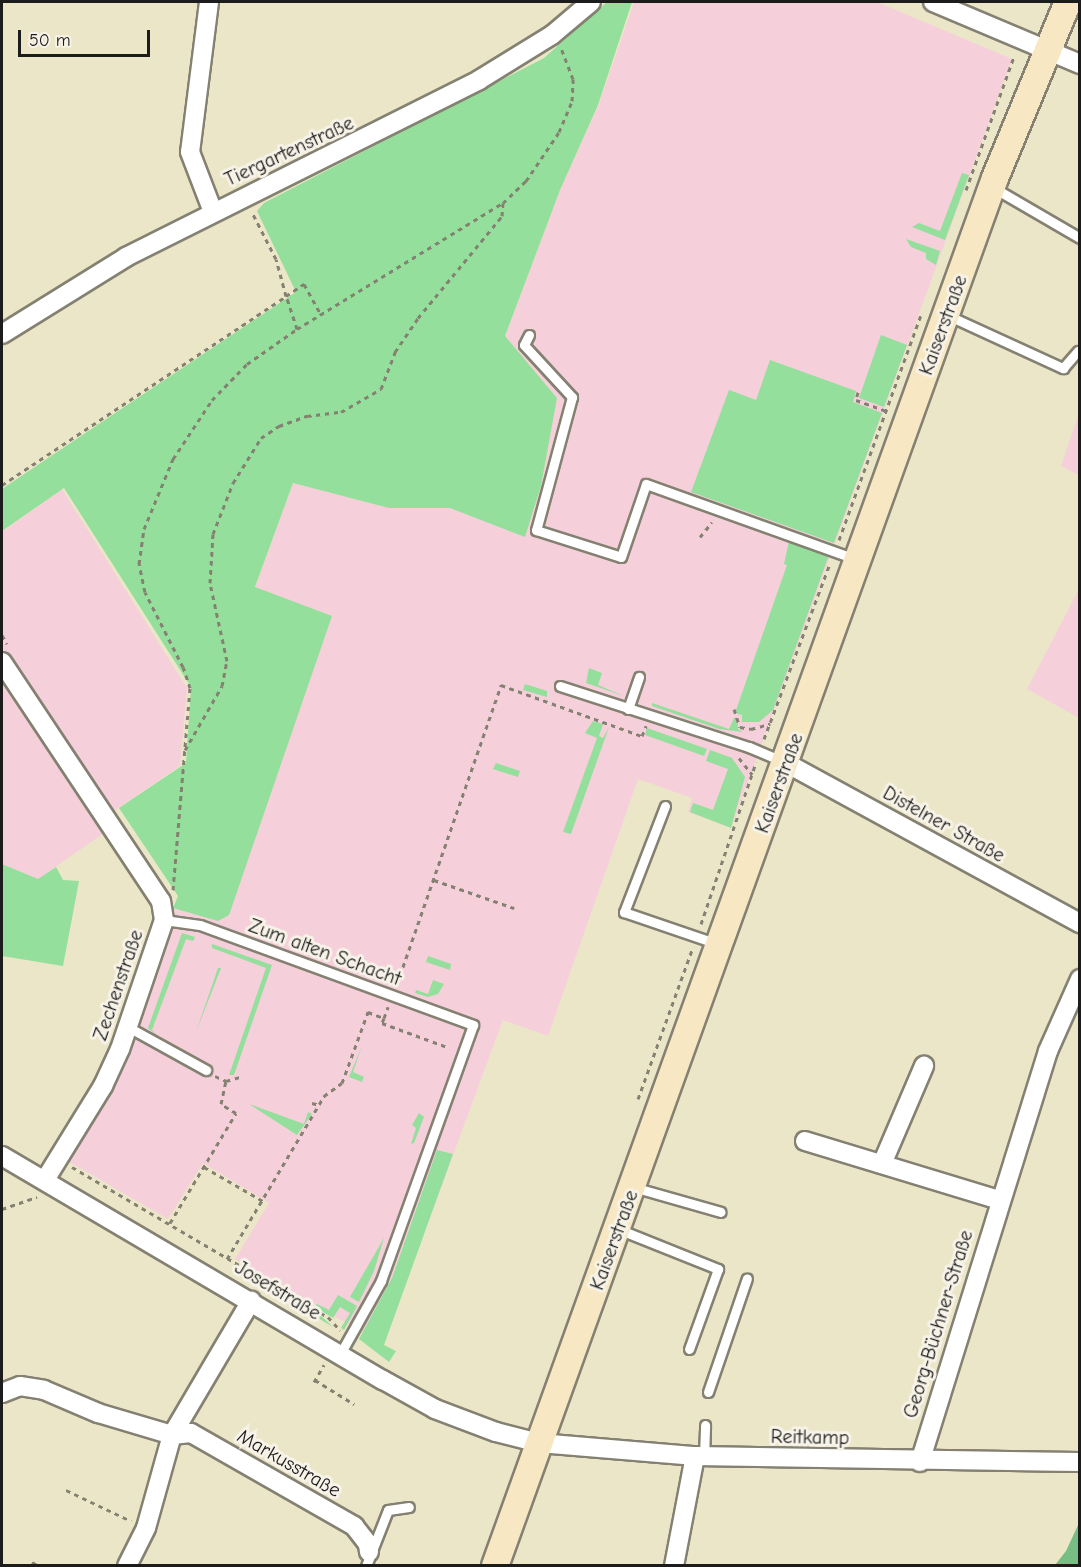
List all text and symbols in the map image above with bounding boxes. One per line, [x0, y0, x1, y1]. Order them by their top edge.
scale bar [21, 18, 153, 56]
text: 50 m [29, 30, 71, 51]
street label: Tiergartenstraße [221, 111, 357, 191]
street label: Kaiserstraße [914, 272, 972, 378]
street label: Kaiserstraße [750, 730, 808, 836]
street label: Distelner Straße [879, 781, 1009, 867]
street label: Zum alten Schacht [245, 913, 405, 991]
street label: Zechenstraße [88, 926, 148, 1044]
street label: Kaiserstraße [585, 1187, 643, 1293]
street label: Georg-Büchner-Straße [898, 1227, 978, 1421]
street label: Josefstraße [231, 1255, 325, 1325]
street label: Markusstraße [233, 1424, 345, 1502]
street label: Reitkamp [770, 1424, 850, 1450]

